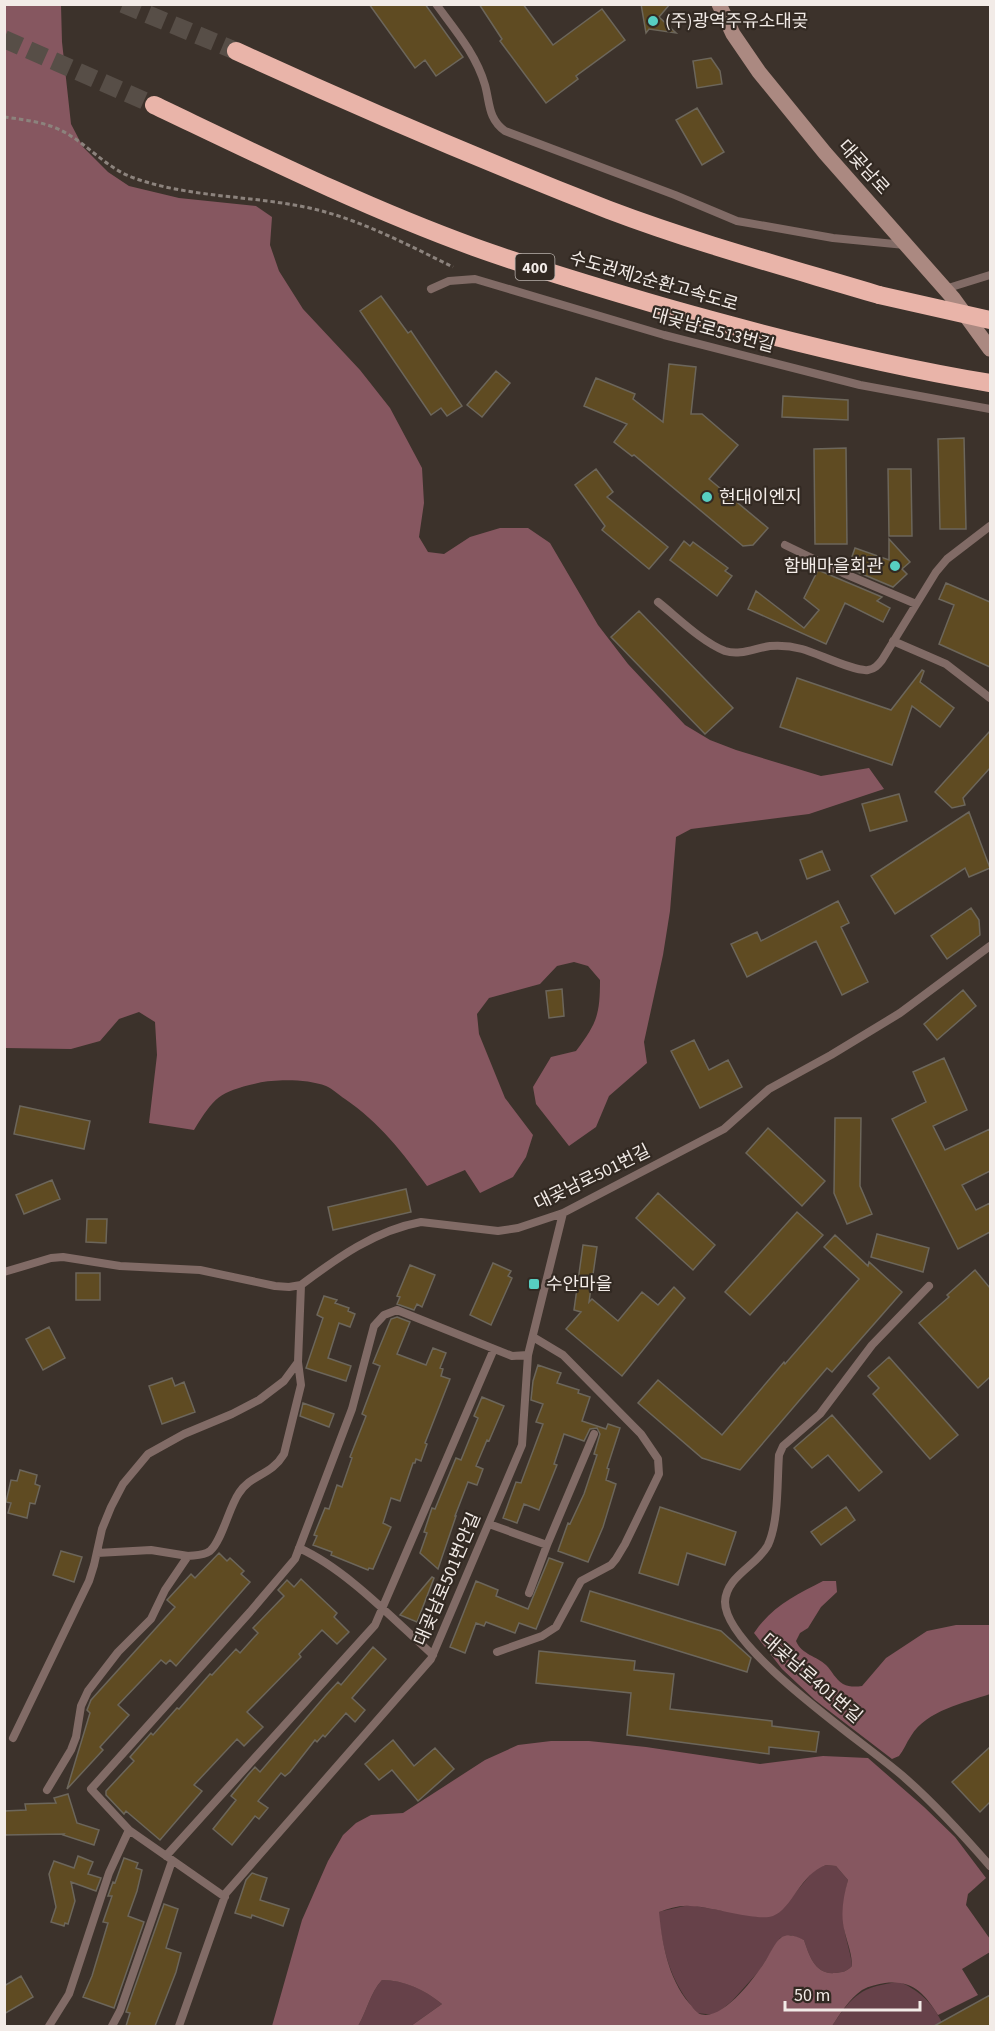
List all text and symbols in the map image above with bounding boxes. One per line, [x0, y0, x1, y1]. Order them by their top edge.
place label: (주)광역주유소대곶 [665, 9, 808, 34]
marker: (주)광역주유소대곶 [646, 14, 660, 28]
street label: 대곶남로 [832, 134, 895, 200]
street label: 수도권제2순환고속도로 [567, 245, 741, 318]
road number: 400 [516, 254, 554, 280]
street label: 대곶남로513번길 [649, 302, 777, 359]
place label: 현대이엔지 [719, 485, 802, 510]
marker: 현대이엔지 [700, 490, 714, 504]
place label: 함배마을회관 [784, 554, 883, 579]
marker: 함배마을회관 [888, 559, 902, 573]
street label: 대곶남로501번길 [530, 1139, 654, 1216]
place label: 수안마을 [546, 1272, 612, 1297]
marker: 수안마을 [527, 1277, 541, 1291]
street label: 대곶남로501번안길 [408, 1509, 487, 1650]
street label: 대곶남로401번길 [756, 1628, 867, 1729]
scale bar [785, 1974, 920, 2012]
text: 50 m [794, 1983, 830, 2008]

